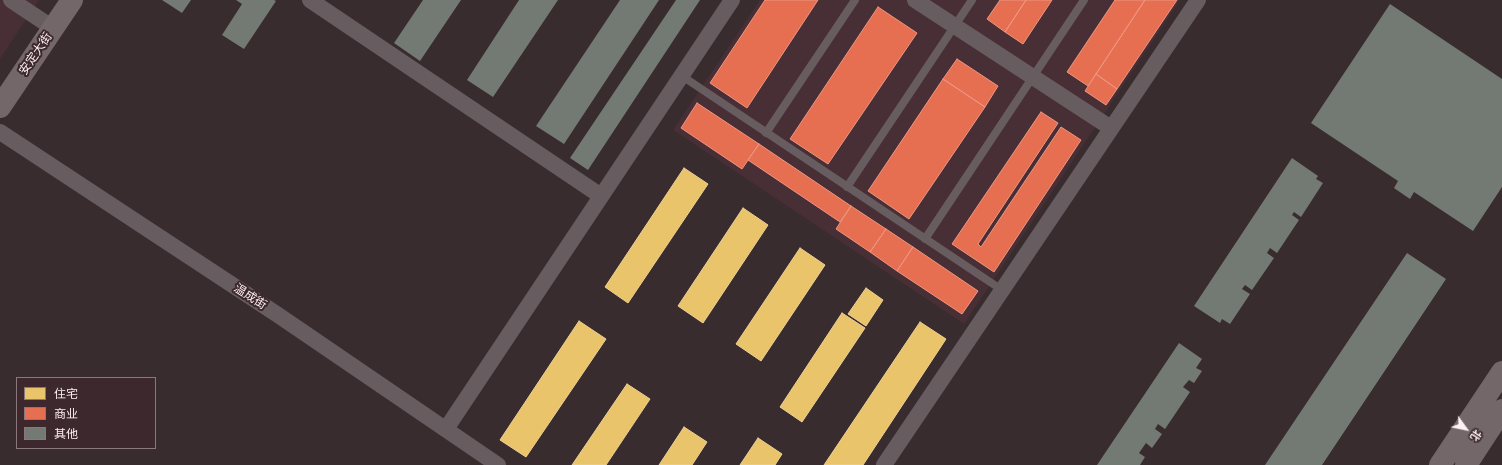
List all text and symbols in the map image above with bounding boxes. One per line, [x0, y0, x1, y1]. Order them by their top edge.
street label: 安定大街 [17, 30, 55, 78]
street label: 温成街 [231, 281, 269, 313]
legend [16, 377, 156, 449]
text: 住宅 [54, 385, 78, 402]
text: 商业 [54, 405, 78, 422]
north arrow [1446, 409, 1486, 449]
text: 其他 [54, 425, 78, 442]
text: 北 [1467, 427, 1486, 445]

